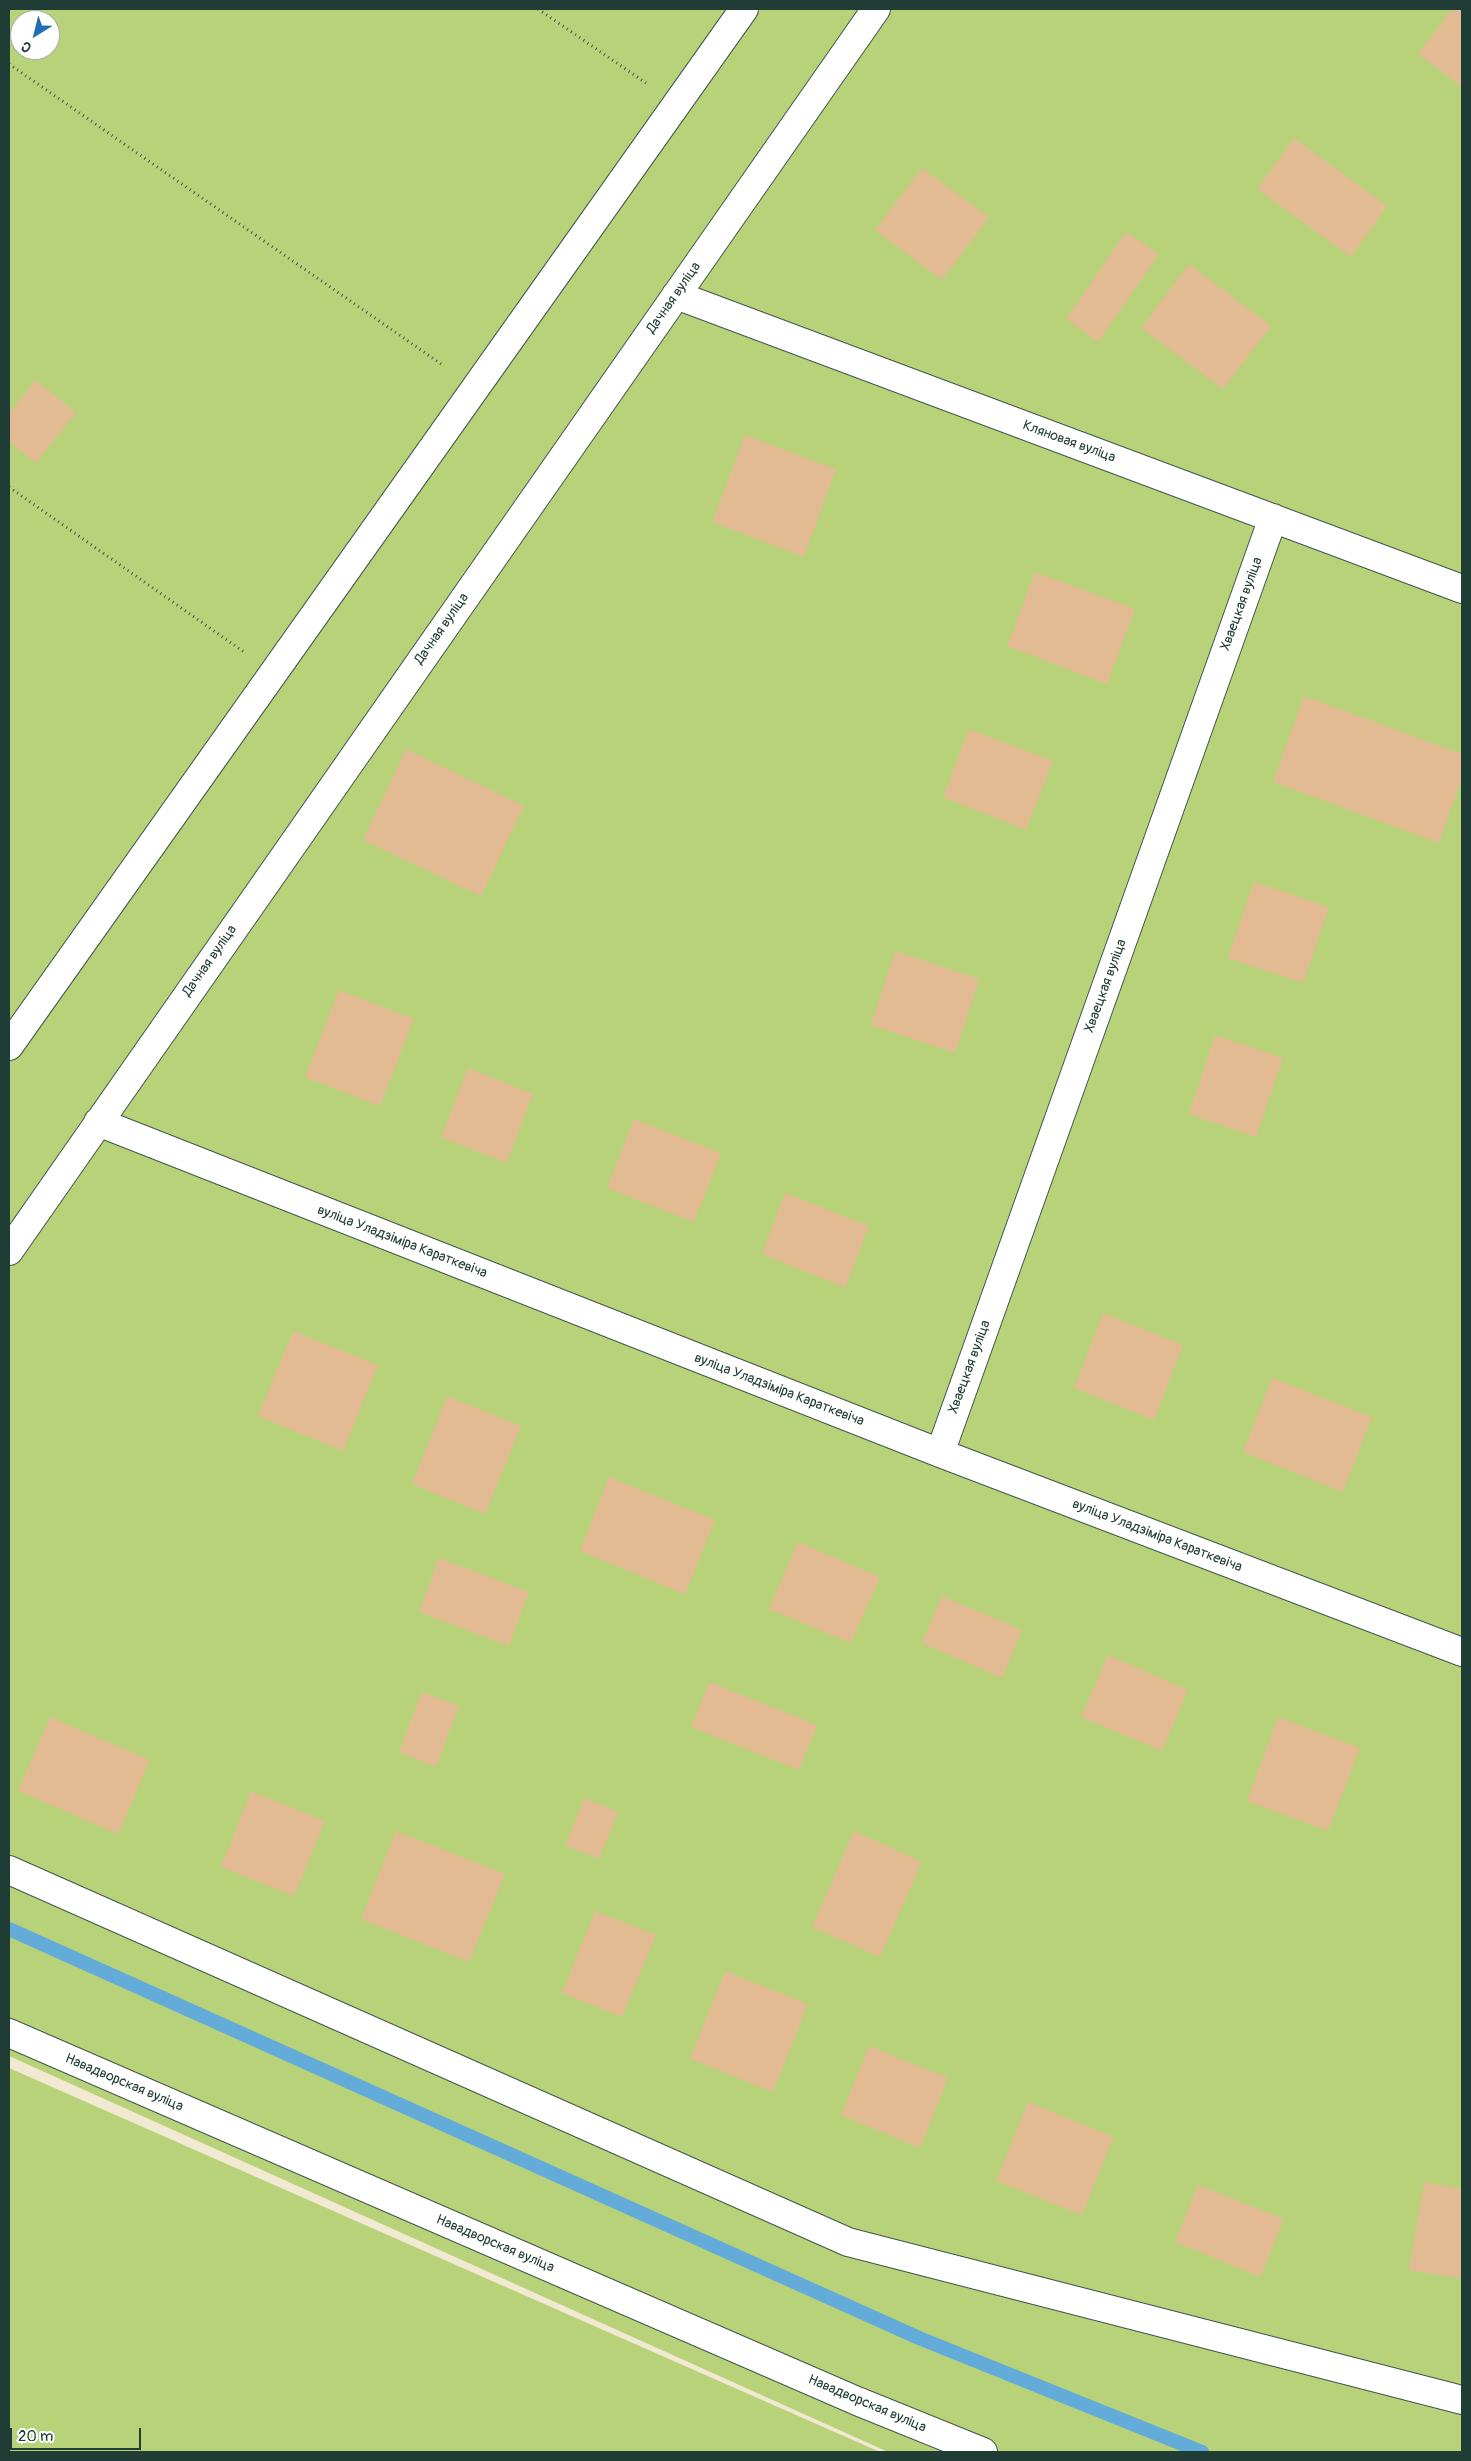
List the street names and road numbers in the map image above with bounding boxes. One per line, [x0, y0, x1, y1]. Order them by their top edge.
street label: Дачная вуліца [643, 259, 705, 337]
street label: Кляновая вуліца [1020, 417, 1118, 467]
street label: Хваецкая вуліца [1217, 555, 1267, 653]
street label: Дачная вуліца [411, 590, 473, 668]
street label: Дачная вуліца [179, 922, 241, 1000]
street label: Хваецкая вуліца [1081, 937, 1131, 1035]
street label: вуліца Уладзіміра Караткевіча [315, 1202, 489, 1282]
street label: Хваецкая вуліца [945, 1318, 995, 1416]
street label: вуліца Уладзіміра Караткевіча [692, 1350, 866, 1430]
street label: вуліца Уладзіміра Караткевіча [1070, 1496, 1244, 1576]
street label: Навадворская вуліца [62, 2051, 186, 2115]
street label: Навадворская вуліца [433, 2212, 557, 2276]
street label: Навадворская вуліца [805, 2372, 929, 2436]

